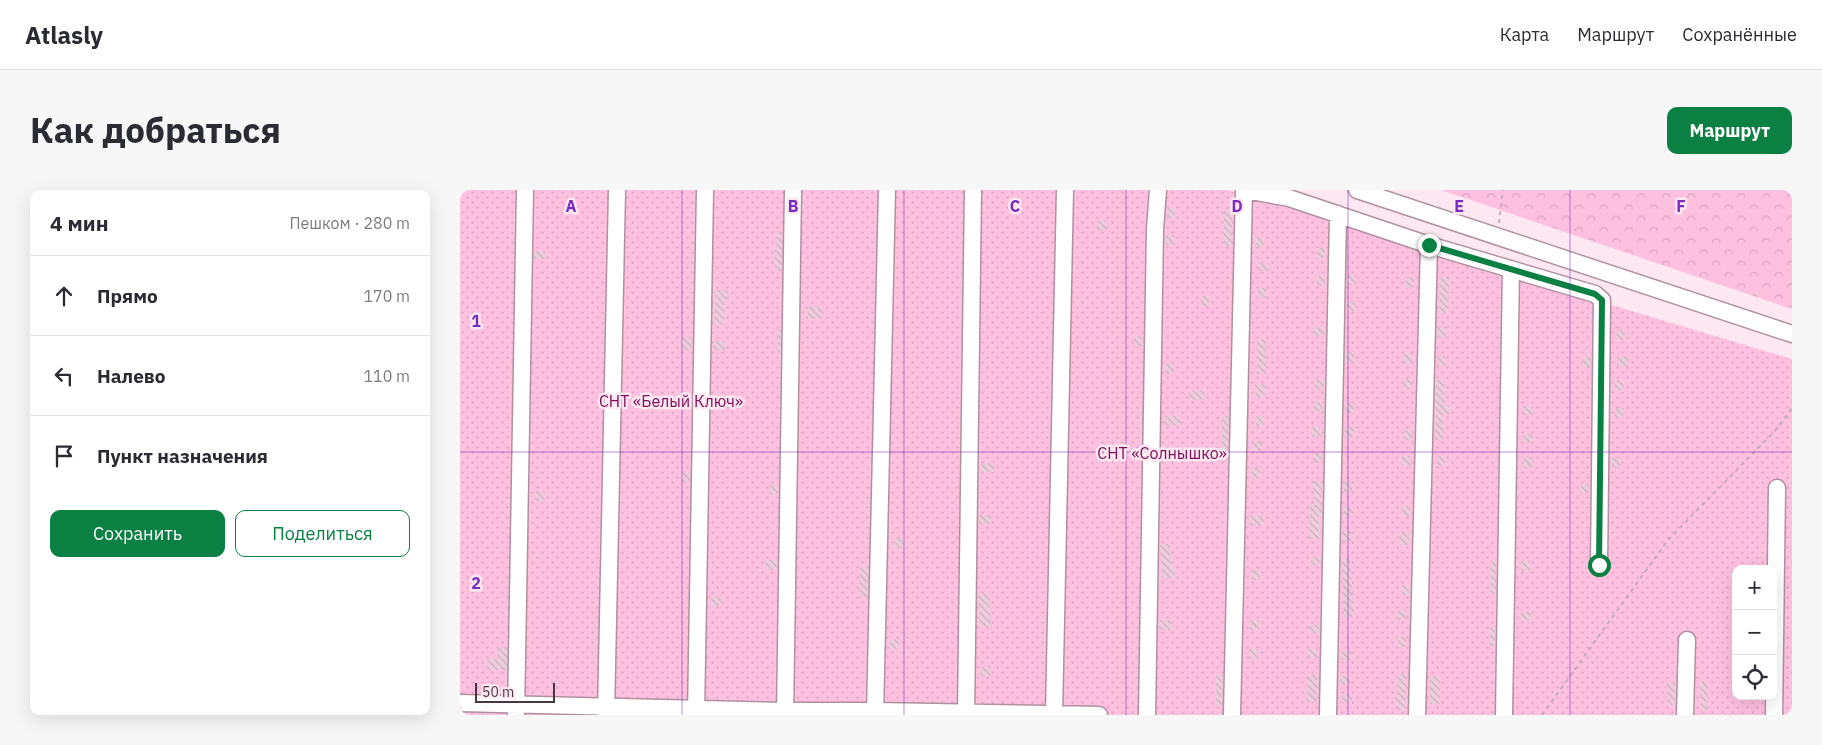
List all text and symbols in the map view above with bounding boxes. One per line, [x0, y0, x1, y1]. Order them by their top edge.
text: Atlasly [25, 19, 103, 51]
text: Карта [1500, 23, 1549, 46]
text: Маршрут [1577, 23, 1654, 46]
text: Сохранённые [1682, 23, 1797, 46]
text: Как добраться [30, 107, 281, 153]
button: Маршрут [1667, 107, 1792, 154]
text: A [566, 196, 577, 216]
text: B [788, 196, 799, 216]
text: C [1010, 196, 1020, 216]
text: D [1231, 196, 1243, 216]
text: E [1454, 196, 1464, 216]
text: F [1676, 196, 1686, 216]
text: 4 мин [50, 209, 109, 237]
text: Пешком · 280 m [289, 213, 410, 233]
route end [1418, 234, 1441, 257]
icon: ahead [50, 282, 78, 310]
text: Прямо [97, 284, 158, 308]
text: 170 m [363, 286, 410, 306]
text: 1 [471, 311, 481, 331]
icon: left [50, 362, 78, 390]
text: Налево [97, 364, 166, 388]
text: 110 m [363, 366, 410, 386]
park label: СНТ «Белый Ключ» [599, 391, 743, 411]
icon: arrive [50, 442, 78, 470]
park label: СНТ «Солнышко» [1097, 443, 1227, 463]
text: Пункт назначения [97, 444, 268, 468]
button: Сохранить [50, 510, 225, 557]
button: Поделиться [235, 510, 410, 557]
route start [1588, 554, 1611, 577]
map controls [1732, 565, 1777, 700]
button: + [1732, 565, 1777, 610]
text: 2 [471, 573, 481, 593]
button: − [1732, 610, 1777, 655]
button: locate [1732, 655, 1777, 700]
scale bar [475, 680, 555, 703]
text: 50 m [482, 683, 514, 701]

